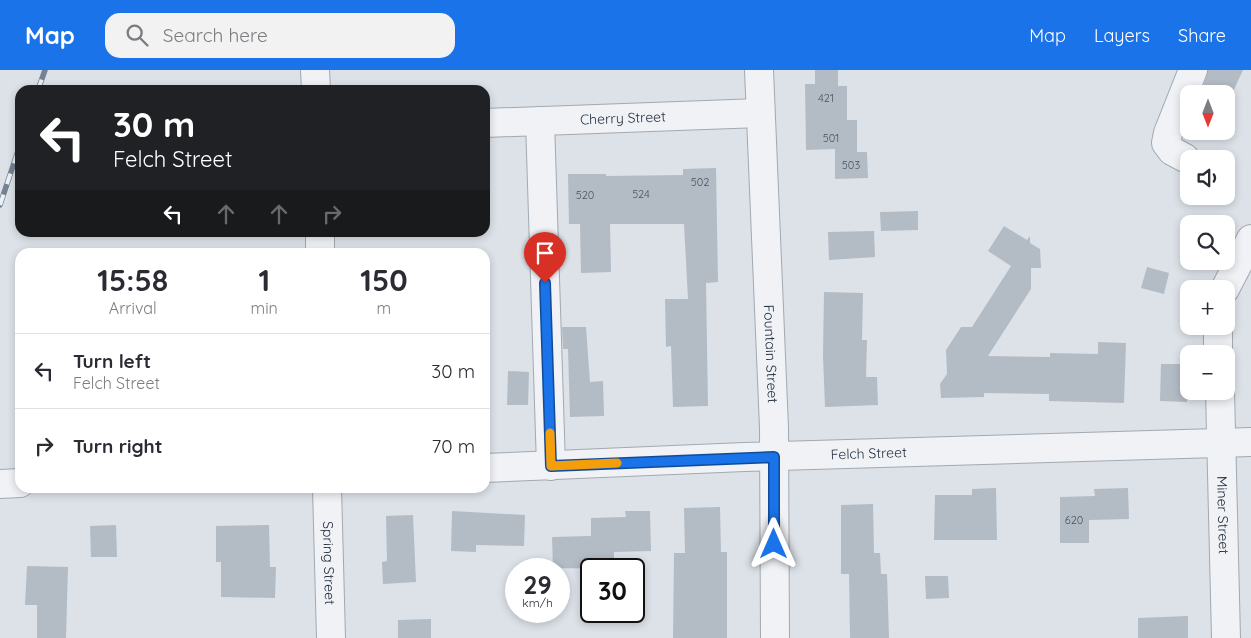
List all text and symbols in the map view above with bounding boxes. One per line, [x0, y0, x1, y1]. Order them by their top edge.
search box [105, 13, 455, 58]
text: Map [25, 20, 75, 50]
icon: search [123, 21, 151, 49]
text: Search here [163, 23, 268, 47]
text: Map [1029, 24, 1066, 47]
text: Layers [1094, 24, 1150, 47]
text: Share [1178, 24, 1226, 47]
north arrow [1180, 85, 1235, 140]
map controls [1180, 85, 1235, 400]
house number: 421 [818, 91, 834, 105]
text: 30 m [113, 102, 195, 146]
icon: left [30, 105, 95, 170]
street label: Cherry Street [580, 107, 666, 129]
house number: 501 [823, 131, 839, 145]
text: Felch Street [113, 145, 232, 173]
button: sound [1180, 150, 1235, 205]
house number: 503 [842, 158, 860, 172]
house number: 502 [691, 175, 709, 189]
house number: 524 [632, 187, 650, 201]
house number: 520 [576, 188, 594, 202]
icon: left [159, 200, 187, 228]
icon: ahead [212, 200, 240, 228]
icon: ahead [265, 200, 293, 228]
icon: right [318, 200, 346, 228]
button: search [1180, 215, 1235, 270]
pin [524, 232, 566, 283]
icon: arrive [531, 239, 559, 267]
text: 15:58 [97, 261, 168, 299]
text: 1 [258, 261, 270, 299]
text: 150 [360, 261, 408, 299]
button: + [1180, 280, 1235, 335]
text: Arrival [109, 298, 157, 318]
text: min [251, 298, 278, 318]
text: m [377, 298, 391, 318]
street label: Fountain Street [760, 304, 782, 404]
button: − [1180, 345, 1235, 400]
text: Turn left [73, 349, 151, 373]
icon: left [30, 357, 58, 385]
text: 30 m [431, 359, 475, 383]
text: Felch Street [73, 373, 160, 393]
icon: right [30, 432, 58, 460]
text: Turn right [73, 434, 162, 458]
text: 70 m [431, 434, 475, 458]
street label: Felch Street [830, 443, 907, 463]
street label: Miner Street [1213, 476, 1233, 554]
house number: 620 [1065, 513, 1083, 527]
position arrow [747, 517, 799, 569]
street label: Spring Street [319, 521, 339, 605]
speed limit sign: 30 [580, 558, 645, 623]
text: 29 [523, 569, 552, 600]
text: km/h [522, 595, 553, 610]

